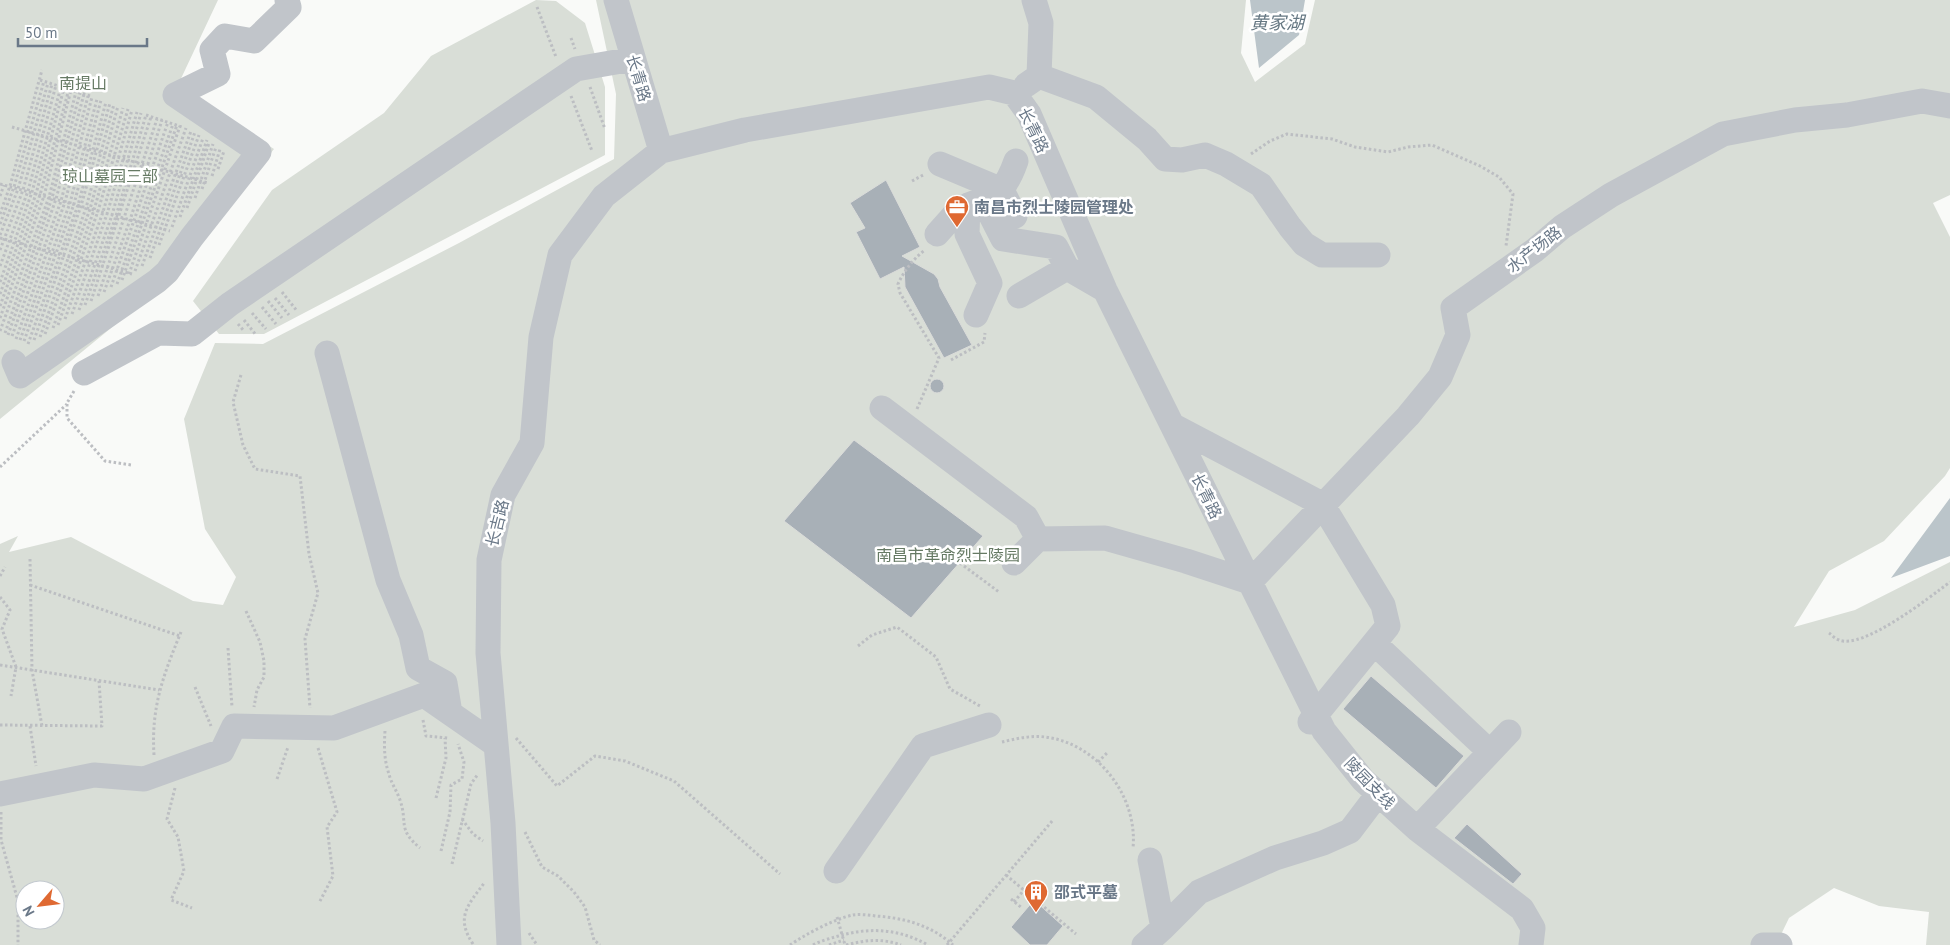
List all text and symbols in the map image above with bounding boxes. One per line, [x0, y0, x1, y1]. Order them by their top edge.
water label: 黄家湖 [1250, 11, 1307, 34]
scale bar [18, 15, 146, 47]
text: 50 m [25, 23, 58, 42]
street label: 长青路 [622, 52, 656, 104]
park label: 南提山 [59, 73, 107, 93]
street label: 长青路 [1014, 104, 1054, 156]
park label: 琼山墓园三部 [62, 166, 158, 186]
office icon: 南昌市烈士陵园管理处 [944, 194, 970, 228]
place label: 南昌市烈士陵园管理处 [974, 197, 1134, 217]
street label: 水产场路 [1503, 221, 1565, 277]
street label: 长青路 [1187, 470, 1227, 522]
street label: 长吉路 [481, 497, 513, 549]
park label: 南昌市革命烈士陵园 [876, 545, 1020, 565]
street label: 陵园支线 [1341, 753, 1399, 813]
building icon: 邵式平墓 [1023, 879, 1049, 913]
north arrow [15, 880, 65, 930]
place label: 邵式平墓 [1054, 882, 1118, 902]
text: N [18, 903, 39, 919]

